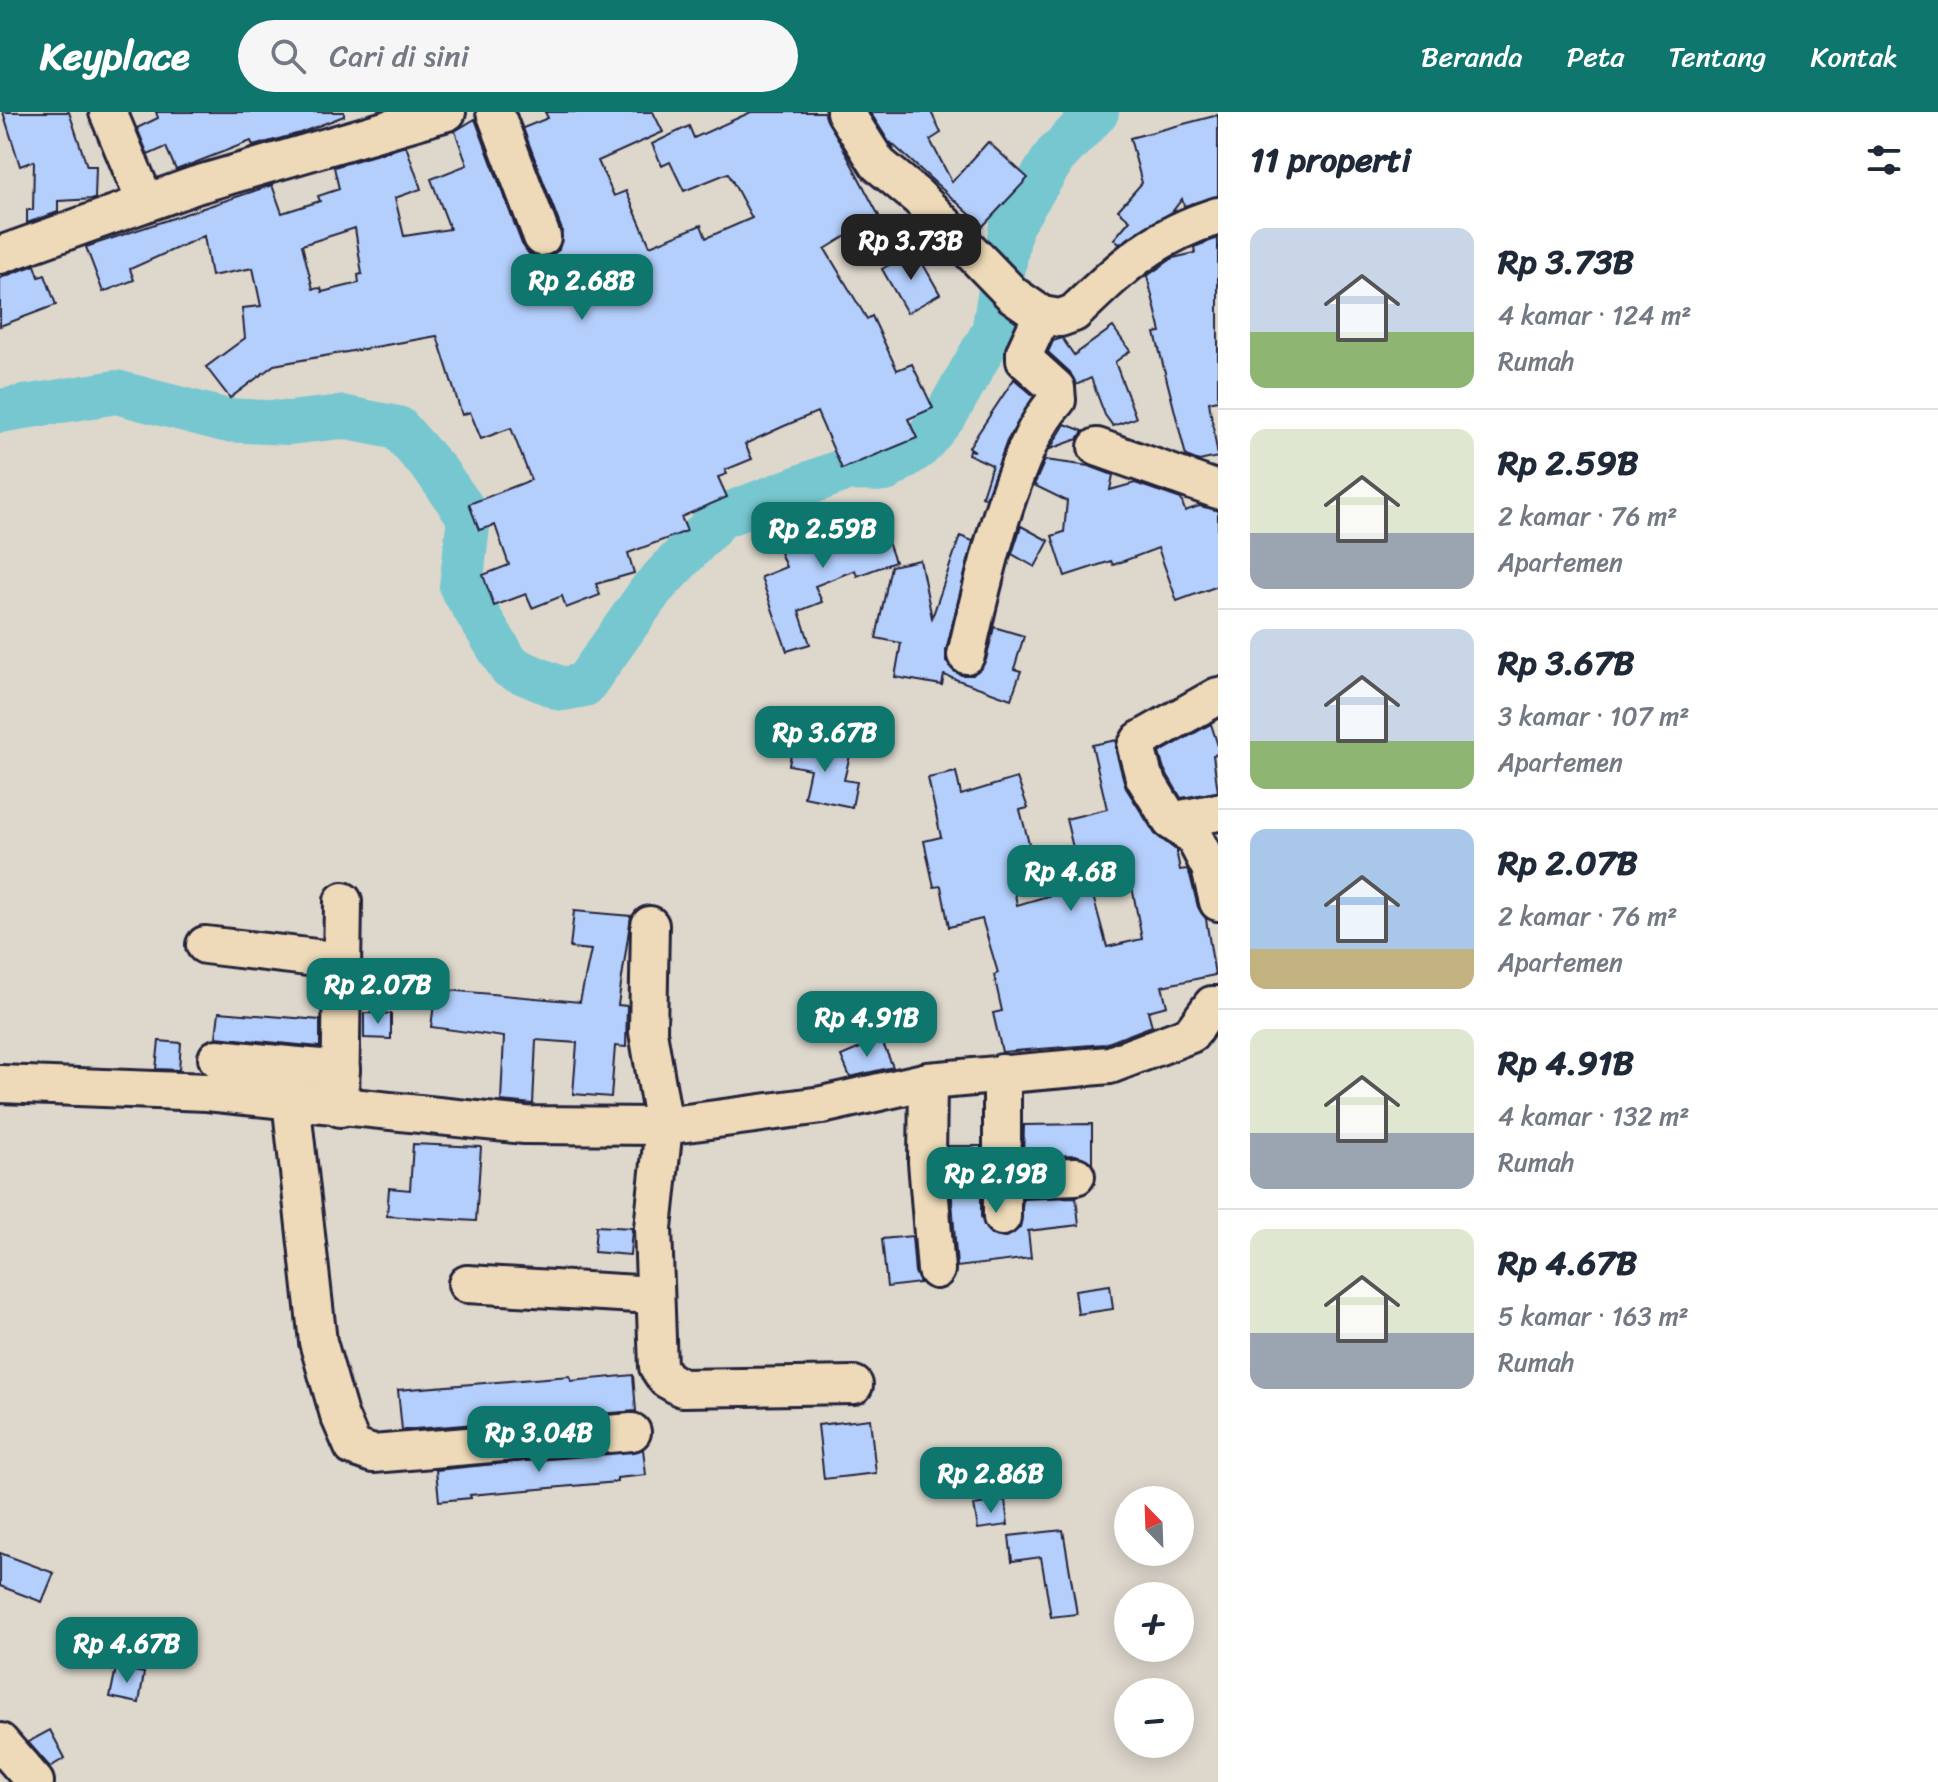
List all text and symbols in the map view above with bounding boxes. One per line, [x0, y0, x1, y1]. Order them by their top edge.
search box [238, 20, 798, 92]
text: Keyplace [40, 23, 190, 90]
text: Cari di sini [330, 29, 469, 83]
text: Beranda [1421, 32, 1523, 81]
text: Peta [1567, 32, 1624, 81]
text: Tentang [1668, 32, 1766, 81]
text: Kontak [1810, 32, 1898, 81]
icon: search [266, 34, 310, 78]
text: 11 properti [1250, 130, 1411, 190]
icon: filters [1862, 138, 1906, 182]
pin: Rp 3.73B [828, 214, 994, 282]
text: Rp 3.73B [859, 217, 963, 263]
text: Rp 3.73B [1498, 232, 1634, 292]
pin: Rp 2.68B [499, 254, 665, 322]
text: Rp 2.68B [529, 257, 635, 303]
icon: home [1314, 260, 1410, 356]
text: 4 kamar · 124 m² [1498, 292, 1691, 338]
text: Rumah [1498, 338, 1574, 384]
text: Rp 2.59B [1498, 433, 1638, 493]
icon: home [1314, 461, 1410, 557]
text: 2 kamar · 76 m² [1498, 493, 1677, 539]
pin: Rp 2.59B [740, 502, 906, 570]
text: Rp 2.59B [769, 505, 877, 551]
text: Apartemen [1498, 539, 1623, 585]
text: Rp 3.67B [1498, 633, 1635, 693]
icon: home [1314, 661, 1410, 757]
text: 3 kamar · 107 m² [1498, 693, 1689, 739]
pin: Rp 3.67B [742, 706, 908, 774]
text: Rp 3.67B [773, 709, 877, 755]
text: Apartemen [1498, 739, 1623, 785]
text: Rp 2.07B [1498, 833, 1638, 893]
pin: Rp 4.6B [997, 845, 1145, 913]
text: Rp 4.6B [1025, 848, 1117, 894]
icon: home [1314, 861, 1410, 957]
text: 2 kamar · 76 m² [1498, 893, 1677, 939]
text: Apartemen [1498, 939, 1623, 985]
pin: Rp 2.07B [295, 958, 461, 1026]
text: Rp 2.07B [325, 961, 431, 1007]
pin: Rp 4.91B [784, 991, 950, 1059]
text: Rp 4.91B [815, 994, 919, 1040]
text: Rp 4.91B [1498, 1033, 1634, 1093]
icon: home [1314, 1061, 1410, 1157]
text: 4 kamar · 132 m² [1498, 1093, 1689, 1139]
text: Rumah [1498, 1139, 1574, 1185]
pin: Rp 2.19B [913, 1147, 1079, 1215]
text: Rp 2.19B [945, 1150, 1047, 1196]
text: Rp 4.67B [1498, 1233, 1637, 1293]
icon: home [1314, 1261, 1410, 1357]
text: 5 kamar · 163 m² [1498, 1293, 1689, 1339]
text: Rumah [1498, 1339, 1574, 1385]
pin: Rp 3.04B [456, 1406, 622, 1474]
text: Rp 3.04B [485, 1409, 593, 1455]
pin: Rp 2.86B [908, 1447, 1074, 1515]
text: Rp 2.86B [938, 1450, 1044, 1496]
north arrow [1114, 1486, 1194, 1566]
map controls [1114, 1486, 1194, 1758]
button: + [1114, 1582, 1194, 1662]
pin: Rp 4.67B [44, 1617, 210, 1685]
text: Rp 4.67B [74, 1620, 180, 1666]
button: − [1114, 1678, 1194, 1758]

